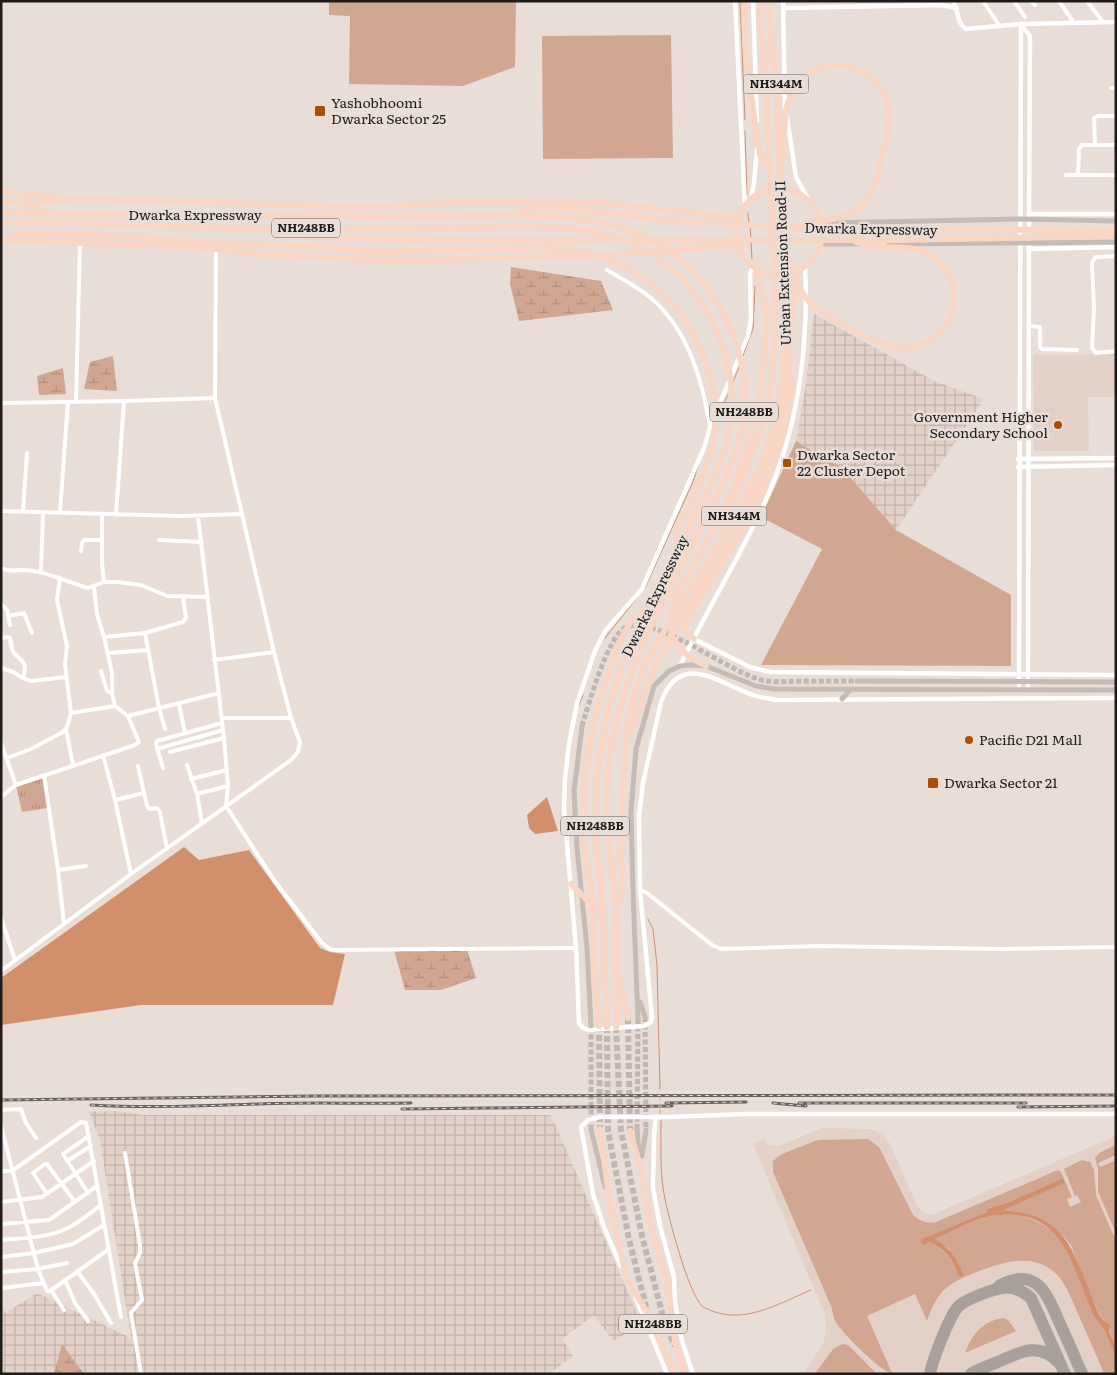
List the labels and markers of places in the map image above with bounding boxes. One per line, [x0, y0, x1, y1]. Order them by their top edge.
place label: Yashobhoomi Dwarka Sector 25 [331, 92, 446, 128]
marker: Yashobhoomi Dwarka Sector 25 [313, 104, 327, 118]
place label: Government Higher Secondary School [914, 406, 1048, 442]
marker: Government Higher Secondary School [1052, 419, 1064, 431]
place label: Dwarka Sector 22 Cluster Depot [797, 444, 906, 480]
marker: Dwarka Sector 22 Cluster Depot [781, 457, 793, 469]
place label: Pacific D21 Mall [979, 729, 1083, 749]
marker: Pacific D21 Mall [963, 734, 975, 746]
place label: Dwarka Sector 21 [944, 772, 1058, 792]
marker: Dwarka Sector 21 [926, 776, 940, 790]

